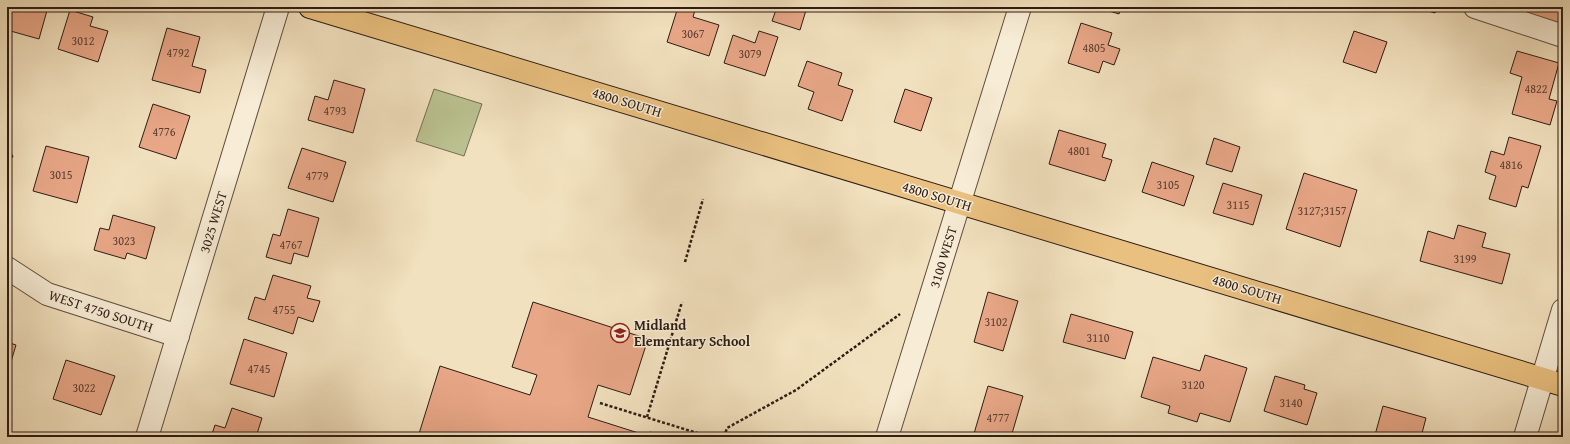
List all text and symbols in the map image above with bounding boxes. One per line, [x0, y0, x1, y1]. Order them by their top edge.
house number: 3067 [681, 25, 705, 42]
house number: 3012 [71, 32, 95, 49]
house number: 4805 [1082, 39, 1106, 56]
house number: 4792 [166, 44, 190, 61]
house number: 3079 [738, 45, 762, 62]
house number: 4822 [1524, 80, 1548, 97]
street label: 4800 SOUTH [590, 82, 664, 122]
house number: 4793 [323, 102, 347, 119]
house number: 4776 [152, 123, 176, 140]
house number: 4801 [1067, 142, 1091, 159]
house number: 4816 [1499, 156, 1523, 173]
house number: 3015 [49, 166, 73, 183]
house number: 4779 [305, 167, 329, 184]
street label: 4800 SOUTH [900, 176, 974, 216]
house number: 3105 [1156, 176, 1180, 193]
street label: 3025 WEST [194, 188, 232, 255]
house number: 3115 [1226, 196, 1250, 213]
house number: 3127;3157 [1297, 202, 1347, 219]
street label: 3100 WEST [924, 223, 962, 290]
house number: 3023 [112, 232, 136, 249]
house number: 4767 [279, 236, 303, 253]
house number: 3199 [1453, 250, 1477, 267]
street label: 4800 SOUTH [1210, 269, 1284, 309]
street label: WEST 4750 SOUTH [46, 285, 156, 337]
house number: 4755 [272, 301, 296, 318]
house number: 3102 [984, 313, 1008, 330]
place label: Midland Elementary School [634, 315, 751, 351]
school or university icon: Midland Elementary School [609, 322, 631, 344]
house number: 3110 [1086, 329, 1110, 346]
house number: 4745 [247, 360, 271, 377]
house number: 3120 [1181, 376, 1205, 393]
house number: 3022 [72, 379, 96, 396]
house number: 3140 [1279, 394, 1303, 411]
house number: 4777 [986, 409, 1010, 426]

